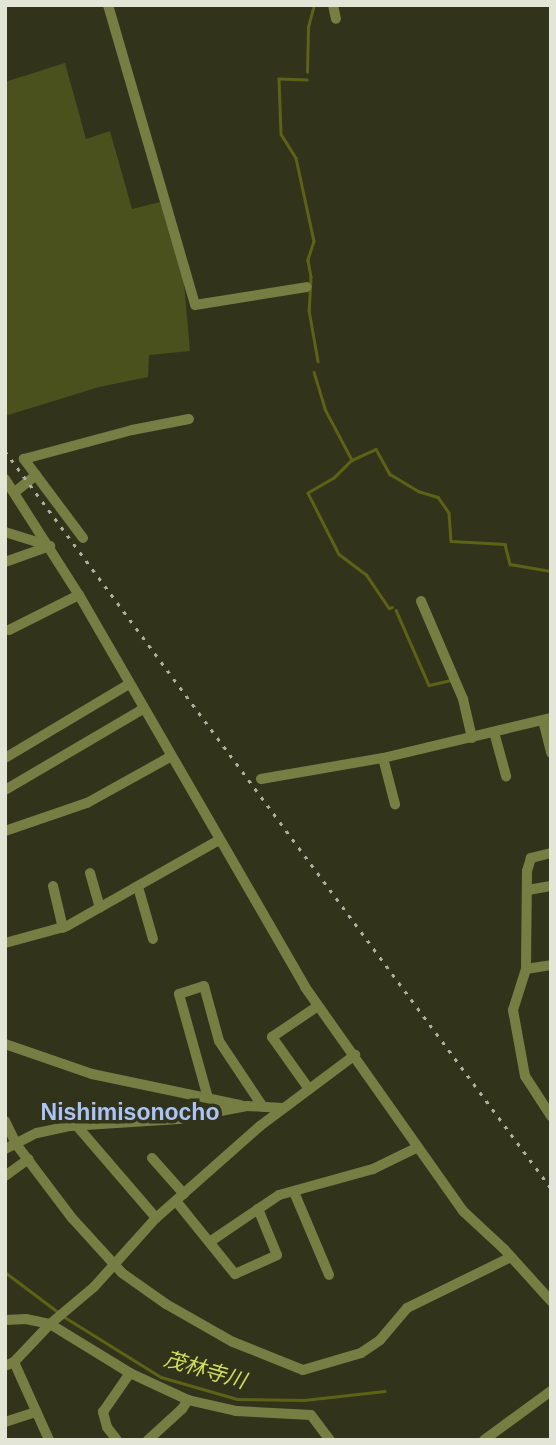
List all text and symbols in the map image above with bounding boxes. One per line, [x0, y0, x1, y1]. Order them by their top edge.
district label: Nishimisonocho [41, 1098, 219, 1126]
water label: 茂林寺川 [161, 1346, 249, 1394]

